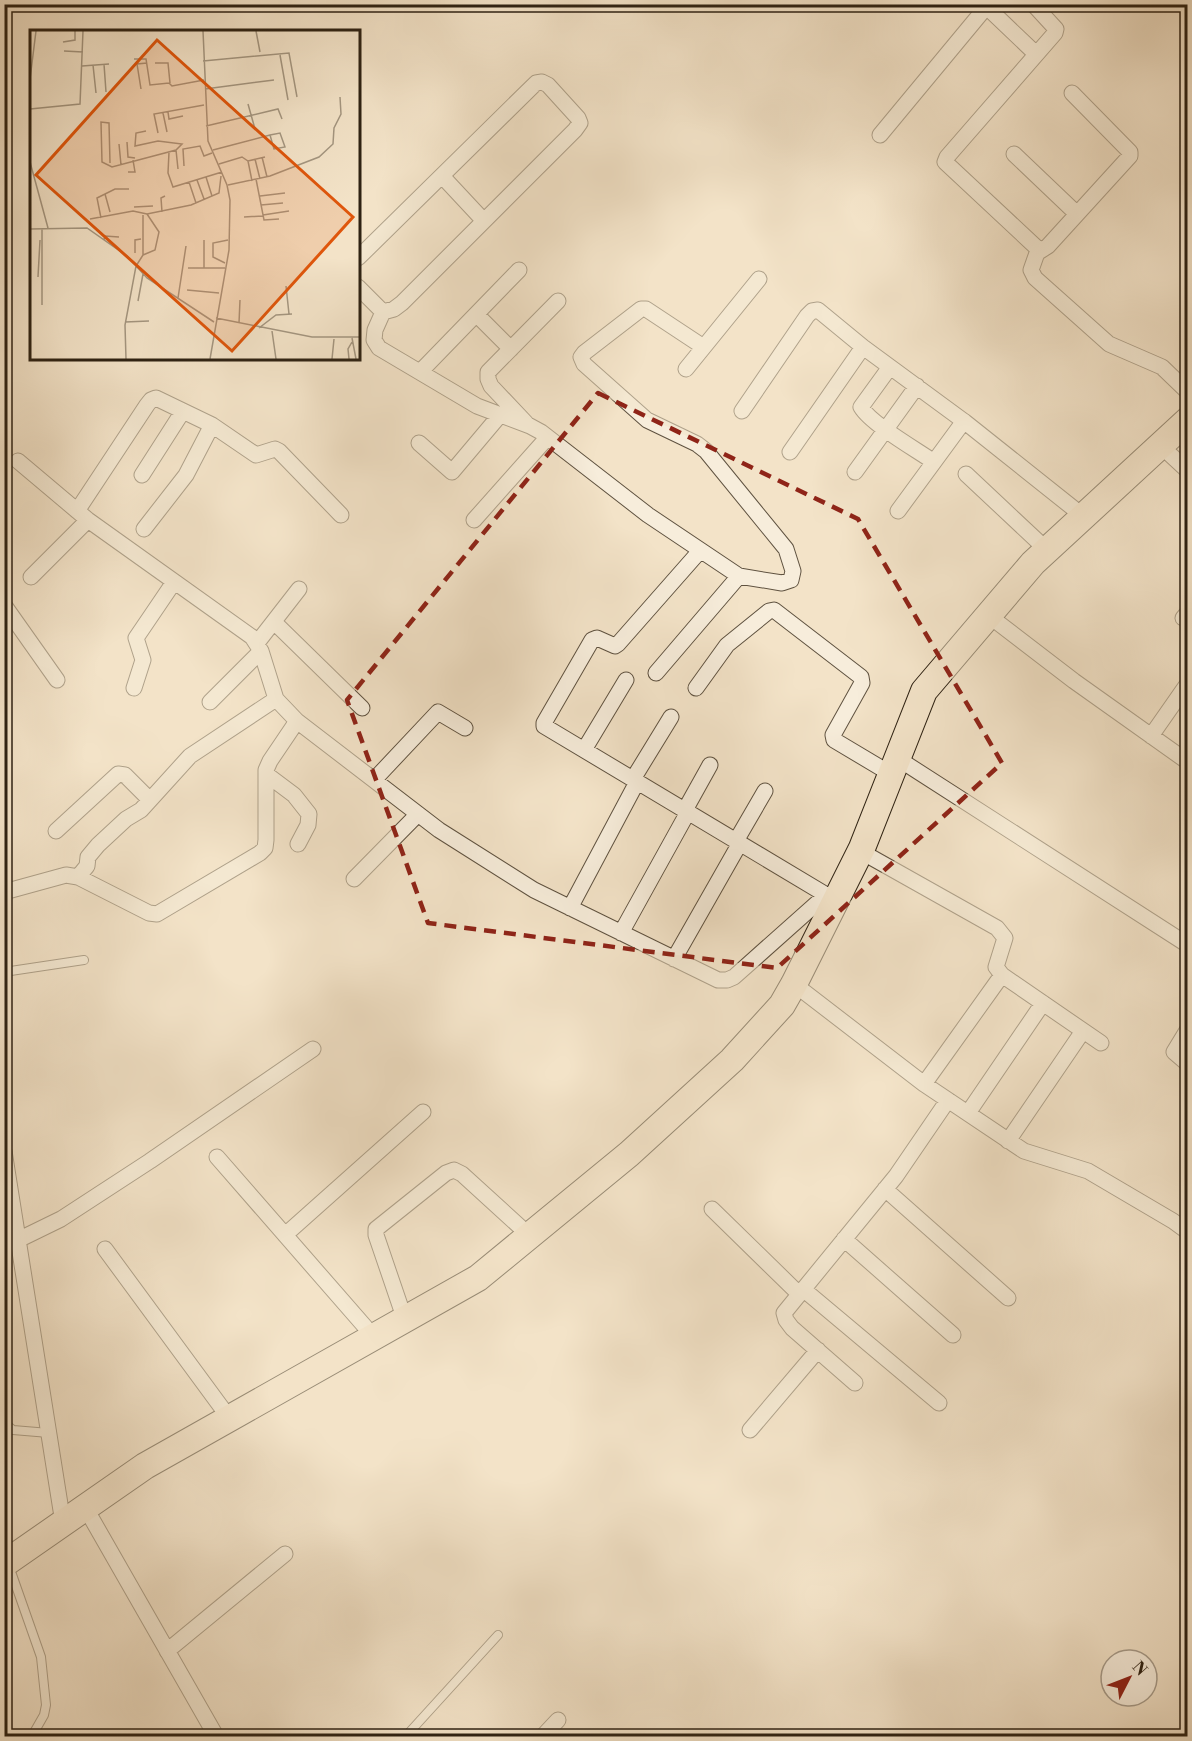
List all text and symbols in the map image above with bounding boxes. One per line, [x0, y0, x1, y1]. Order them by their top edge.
inset map [30, 30, 360, 360]
north arrow [1099, 1648, 1159, 1708]
text: N [1128, 1657, 1151, 1680]

